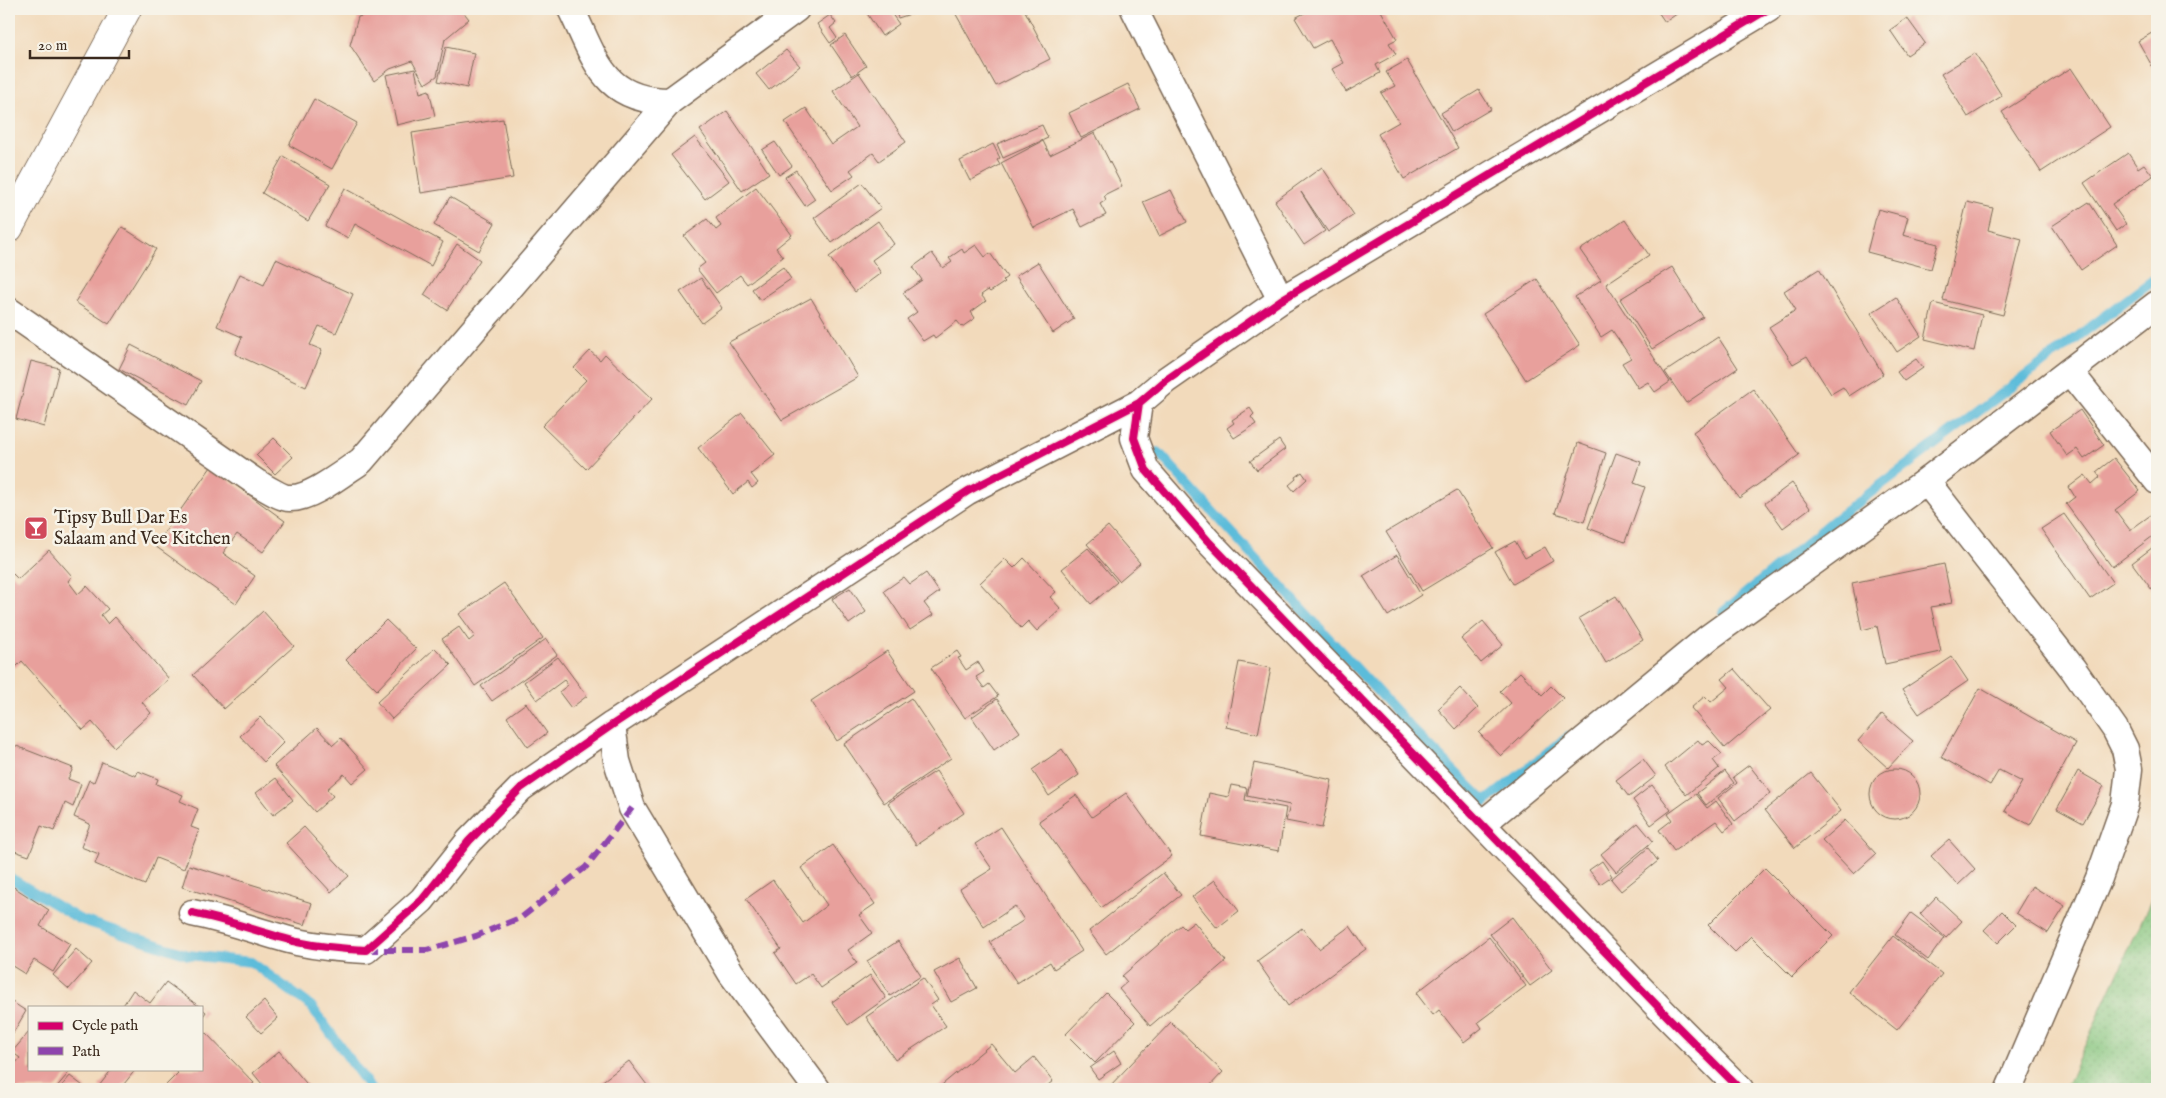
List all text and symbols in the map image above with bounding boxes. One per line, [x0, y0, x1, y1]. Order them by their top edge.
scale bar [30, 28, 129, 60]
text: 20 m [38, 36, 68, 55]
place label: Tipsy Bull Dar Es Salaam and Vee Kitchen [54, 507, 231, 551]
bar icon: Tipsy Bull Dar Es Salaam and Vee Kitchen [23, 515, 49, 541]
legend [28, 1006, 202, 1070]
text: Cycle path [72, 1016, 138, 1035]
text: Path [72, 1042, 100, 1061]

